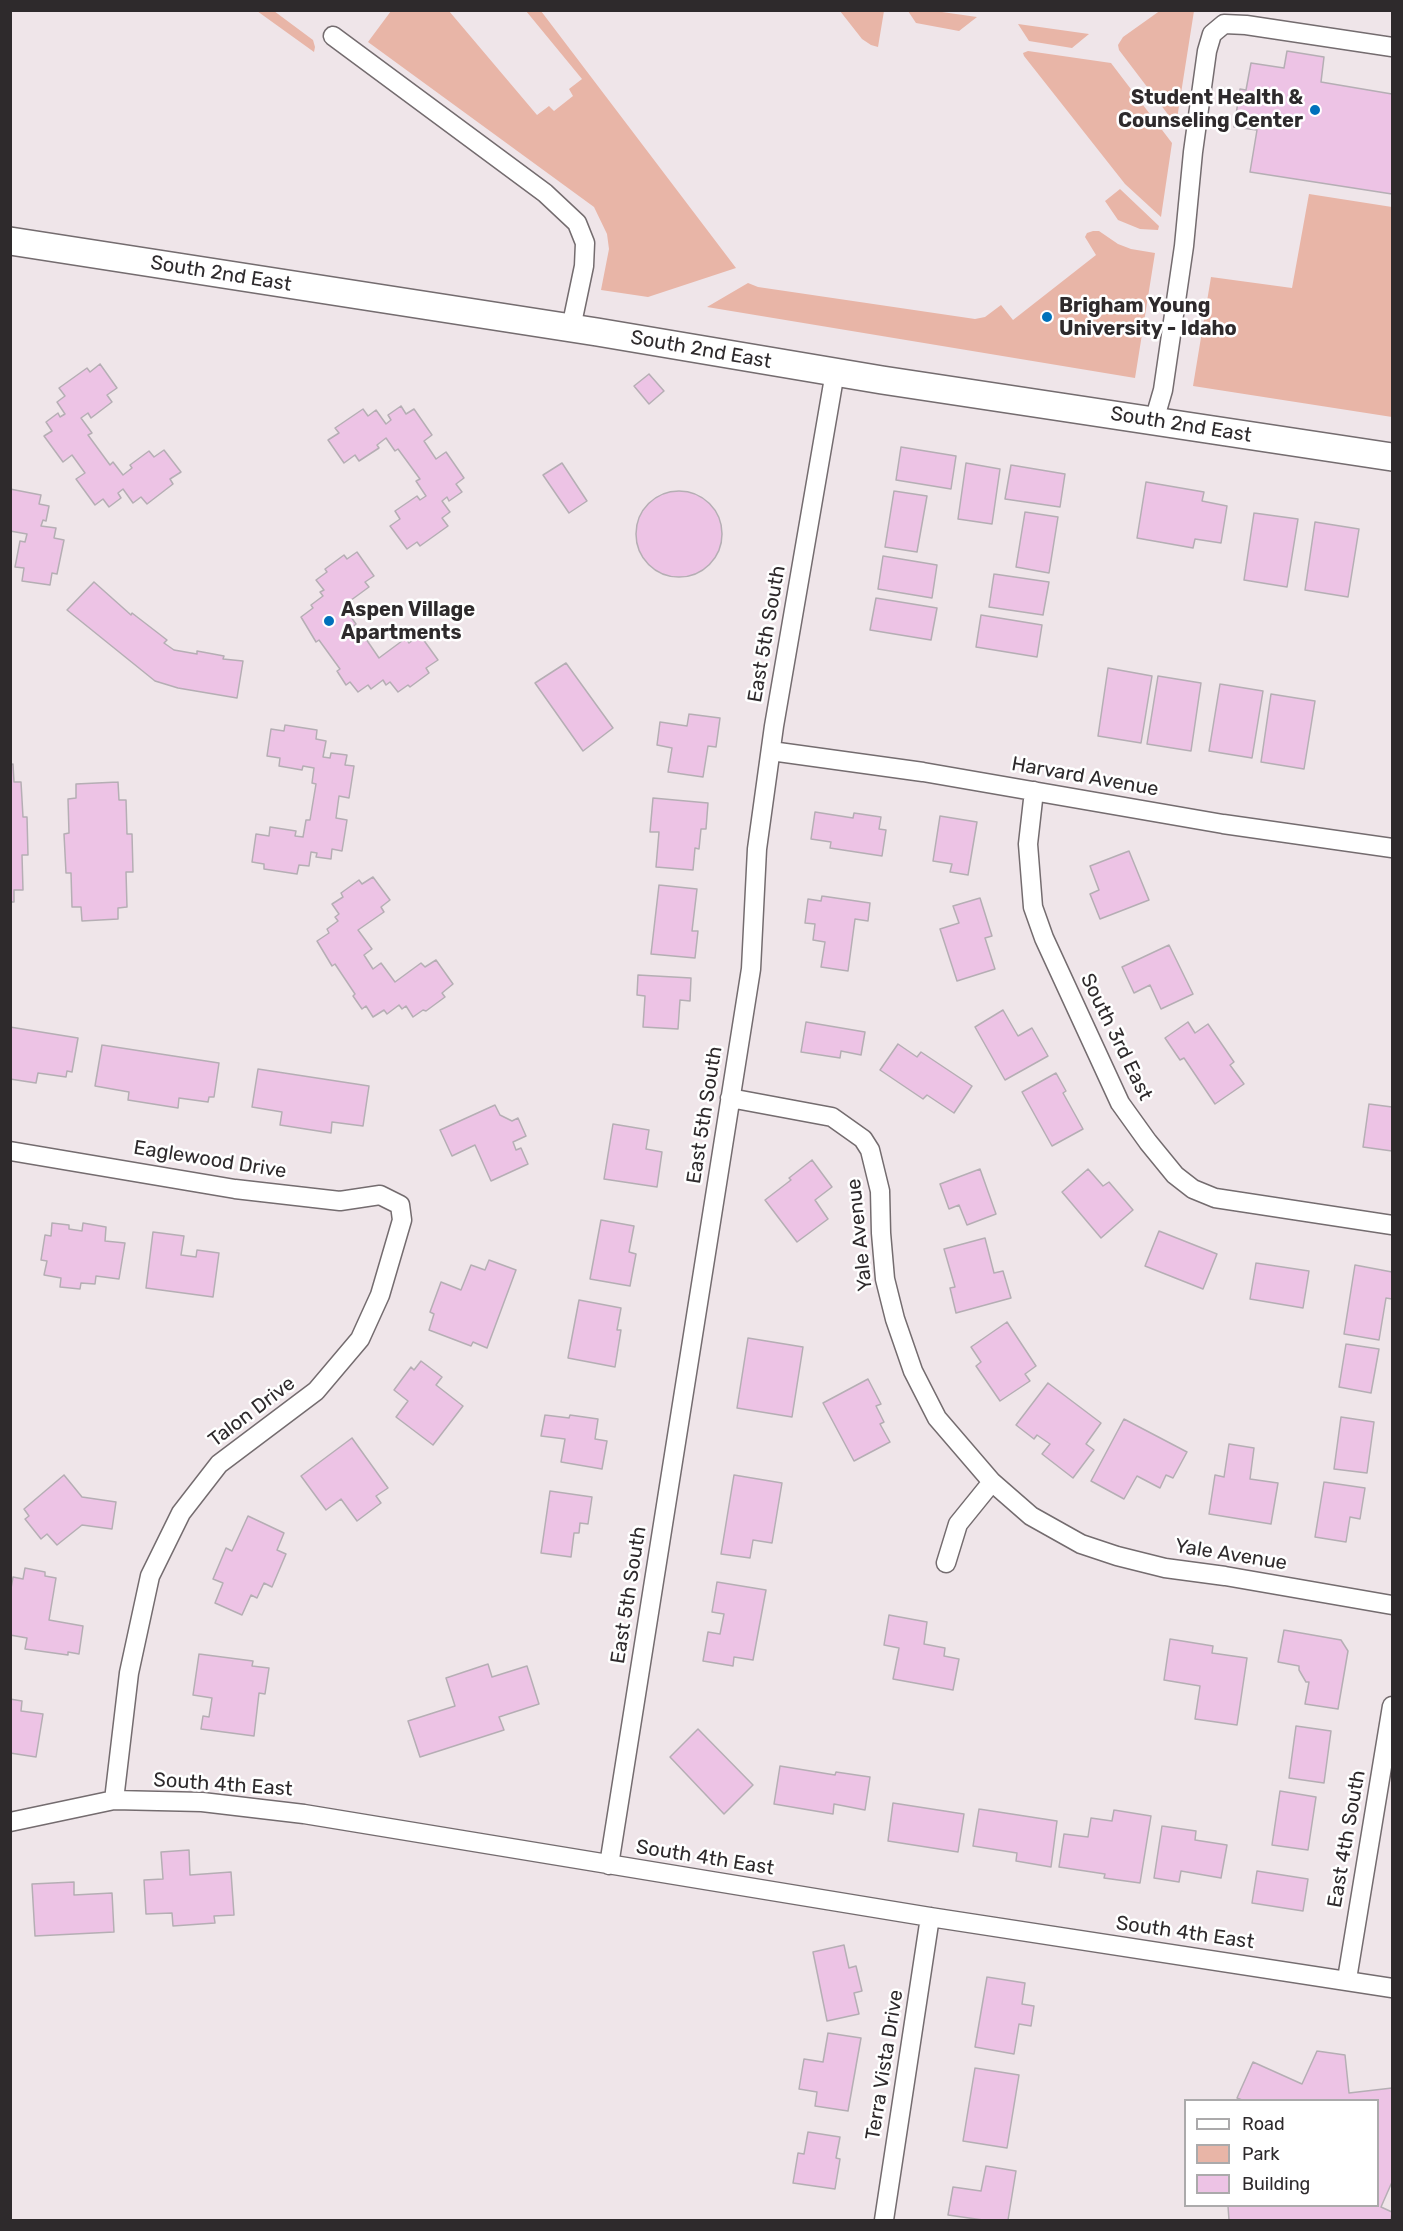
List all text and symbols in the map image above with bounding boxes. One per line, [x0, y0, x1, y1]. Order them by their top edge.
place label: Student Health & Counseling Center [1118, 86, 1303, 133]
marker: Student Health & Counseling Center [1308, 103, 1322, 117]
street label: South 2nd East [149, 251, 293, 297]
place label: Brigham Young University - Idaho [1059, 294, 1237, 341]
marker: Brigham Young University - Idaho [1040, 310, 1054, 324]
street label: South 2nd East [629, 326, 773, 374]
street label: South 2nd East [1109, 402, 1253, 448]
street label: East 5th South [743, 564, 791, 704]
place label: Aspen Village Apartments [341, 598, 475, 645]
marker: Aspen Village Apartments [322, 614, 336, 628]
street label: Harvard Avenue [1010, 752, 1160, 802]
street label: South 3rd East [1075, 970, 1157, 1104]
street label: East 5th South [682, 1045, 728, 1185]
street label: Eaglewood Drive [132, 1136, 288, 1184]
street label: Yale Avenue [842, 1178, 878, 1292]
street label: Talon Drive [204, 1372, 300, 1452]
street label: East 5th South [606, 1525, 652, 1665]
street label: Yale Avenue [1173, 1534, 1289, 1576]
street label: South 4th East [153, 1768, 293, 1802]
street label: East 4th South [1323, 1768, 1371, 1910]
street label: South 4th East [634, 1835, 776, 1881]
street label: South 4th East [1114, 1911, 1256, 1955]
street label: Terra Vista Drive [861, 1988, 909, 2142]
legend [1184, 2099, 1379, 2207]
text: Road [1242, 2113, 1285, 2135]
text: Park [1242, 2143, 1279, 2165]
text: Building [1242, 2173, 1310, 2195]

